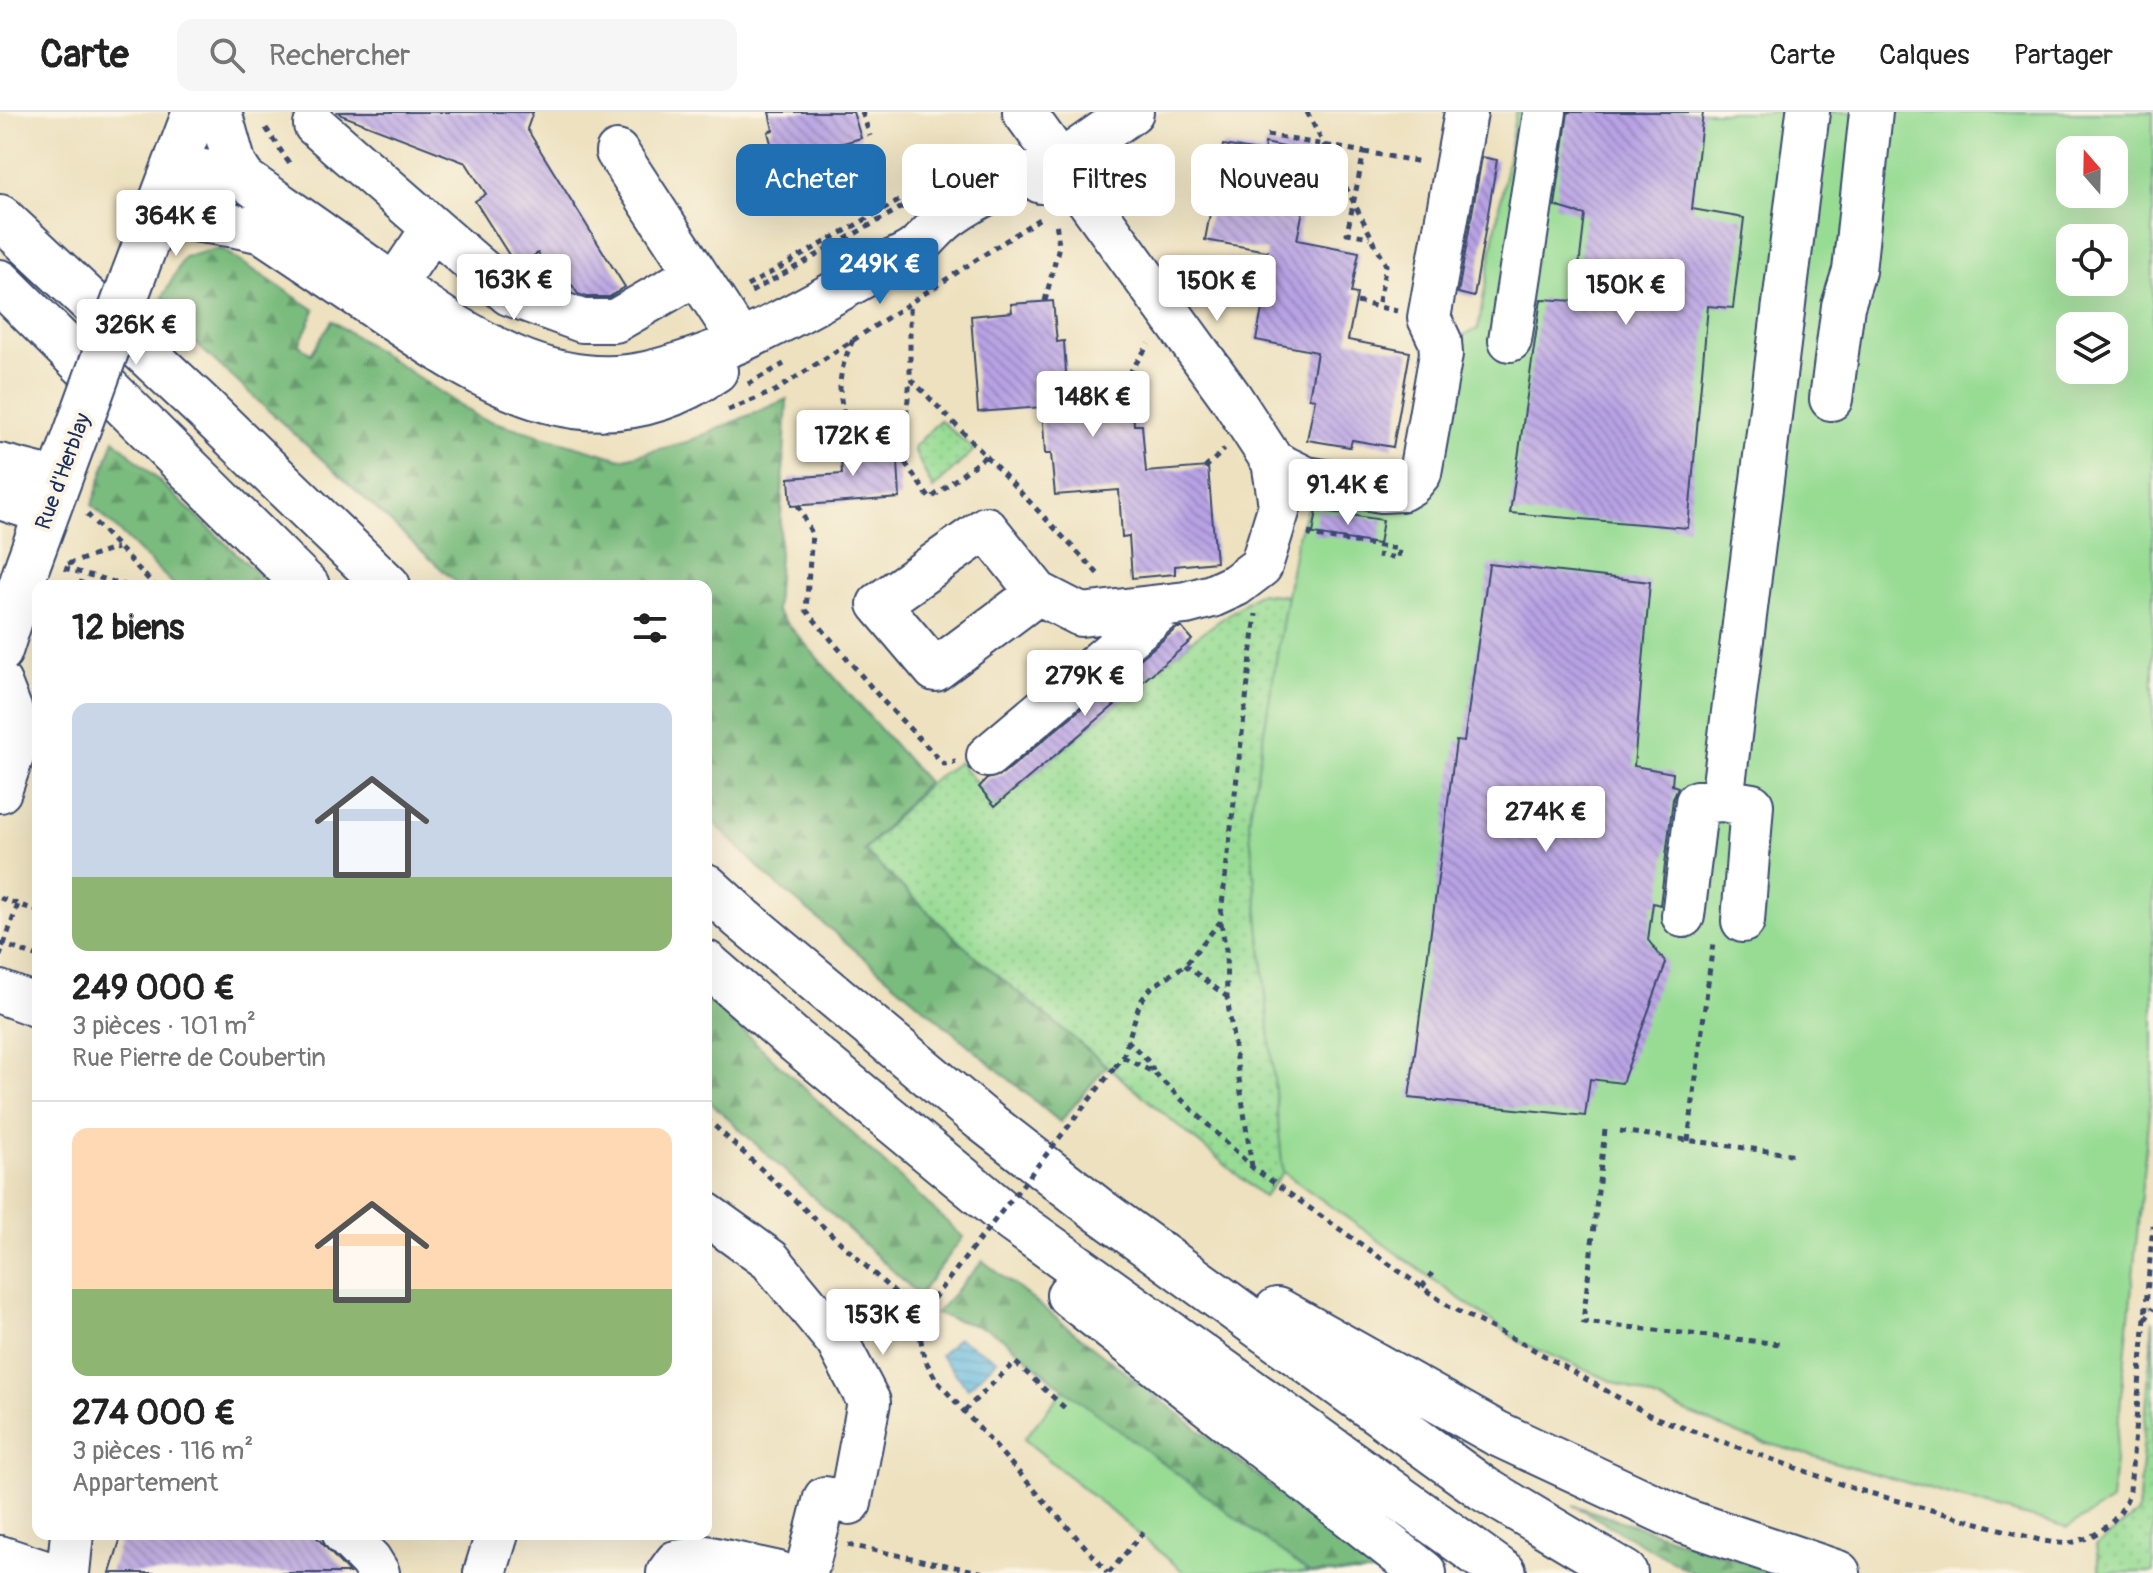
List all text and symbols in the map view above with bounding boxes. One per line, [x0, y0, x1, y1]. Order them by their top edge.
search box [177, 19, 737, 91]
text: Carte [40, 31, 129, 79]
icon: search [205, 33, 249, 77]
text: Rechercher [269, 37, 411, 74]
text: Carte [1770, 38, 1835, 73]
text: Calques [1879, 38, 1969, 73]
text: Partager [2013, 38, 2113, 73]
north arrow [2056, 136, 2128, 208]
map controls [2056, 136, 2128, 384]
chip: Acheter [736, 144, 886, 216]
chip: Louer [902, 144, 1027, 216]
chip: Filtres [1043, 144, 1175, 216]
chip: Nouveau [1191, 144, 1348, 216]
pin: 364K € [111, 190, 241, 258]
text: 364K € [134, 200, 218, 232]
button: locate [2056, 224, 2128, 296]
pin: 249K € [815, 238, 945, 306]
text: 249K € [839, 248, 921, 280]
pin: 163K € [449, 254, 579, 322]
pin: 150K € [1152, 255, 1282, 323]
pin: 150K € [1561, 259, 1691, 327]
text: 163K € [475, 264, 553, 296]
text: 150K € [1177, 265, 1257, 297]
text: 150K € [1586, 269, 1666, 301]
pin: 326K € [71, 299, 201, 367]
text: 326K € [95, 309, 177, 341]
button: layers [2056, 312, 2128, 384]
pin: 148K € [1028, 371, 1158, 439]
text: 148K € [1055, 381, 1131, 413]
street label: Rue d'Herblay [29, 409, 97, 533]
pin: 172K € [788, 410, 918, 478]
text: 172K € [815, 420, 891, 452]
pin: 91.4K € [1274, 459, 1422, 527]
text: 91.4K € [1307, 469, 1389, 501]
icon: filters [628, 606, 672, 650]
text: 12 biens [72, 607, 184, 650]
pin: 279K € [1020, 650, 1150, 718]
text: 279K € [1045, 660, 1125, 692]
icon: home [300, 755, 444, 899]
pin: 274K € [1481, 786, 1611, 854]
text: 274K € [1505, 796, 1587, 828]
text: 249 000 € [72, 967, 235, 1010]
text: 3 pièces · 101 m² [72, 1010, 256, 1042]
text: Rue Pierre de Coubertin [72, 1042, 326, 1074]
icon: home [300, 1180, 444, 1324]
pin: 153K € [818, 1289, 948, 1357]
text: 153K € [844, 1299, 922, 1331]
text: 274 000 € [72, 1392, 236, 1435]
text: 3 pièces · 116 m² [72, 1435, 253, 1467]
text: Appartement [72, 1467, 218, 1499]

